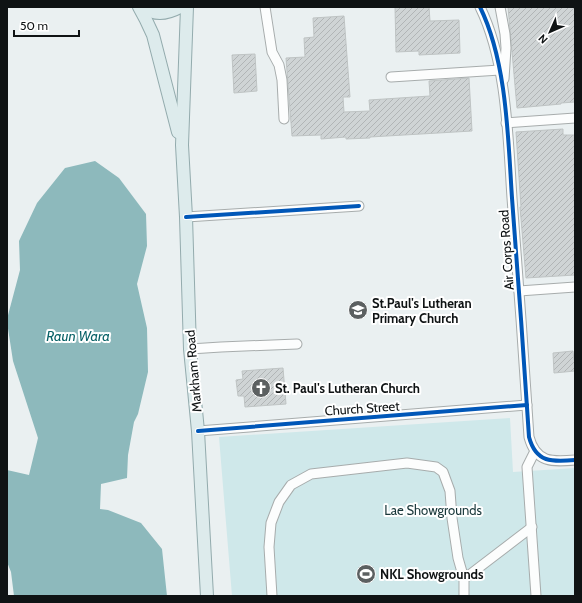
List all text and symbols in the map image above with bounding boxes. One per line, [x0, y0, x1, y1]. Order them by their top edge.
scale bar [14, 12, 79, 38]
north arrow [530, 12, 570, 52]
text: 50 m [20, 18, 48, 33]
text: N [535, 31, 551, 47]
street label: Air Corps Road [495, 209, 517, 291]
place label: St.Paul's Lutheran Primary Church [372, 295, 472, 326]
school or university icon: St.Paul's Lutheran Primary Church [347, 299, 369, 321]
water label: Raun Wara [46, 327, 110, 345]
street label: Markham Road [181, 329, 205, 413]
church icon: St. Paul's Lutheran Church [250, 377, 272, 399]
place label: St. Paul's Lutheran Church [275, 380, 420, 396]
street label: Church Street [324, 397, 401, 419]
park label: Lae Showgrounds [384, 502, 482, 518]
sports icon: NKL Showgrounds [355, 563, 377, 585]
place label: NKL Showgrounds [380, 566, 484, 582]

